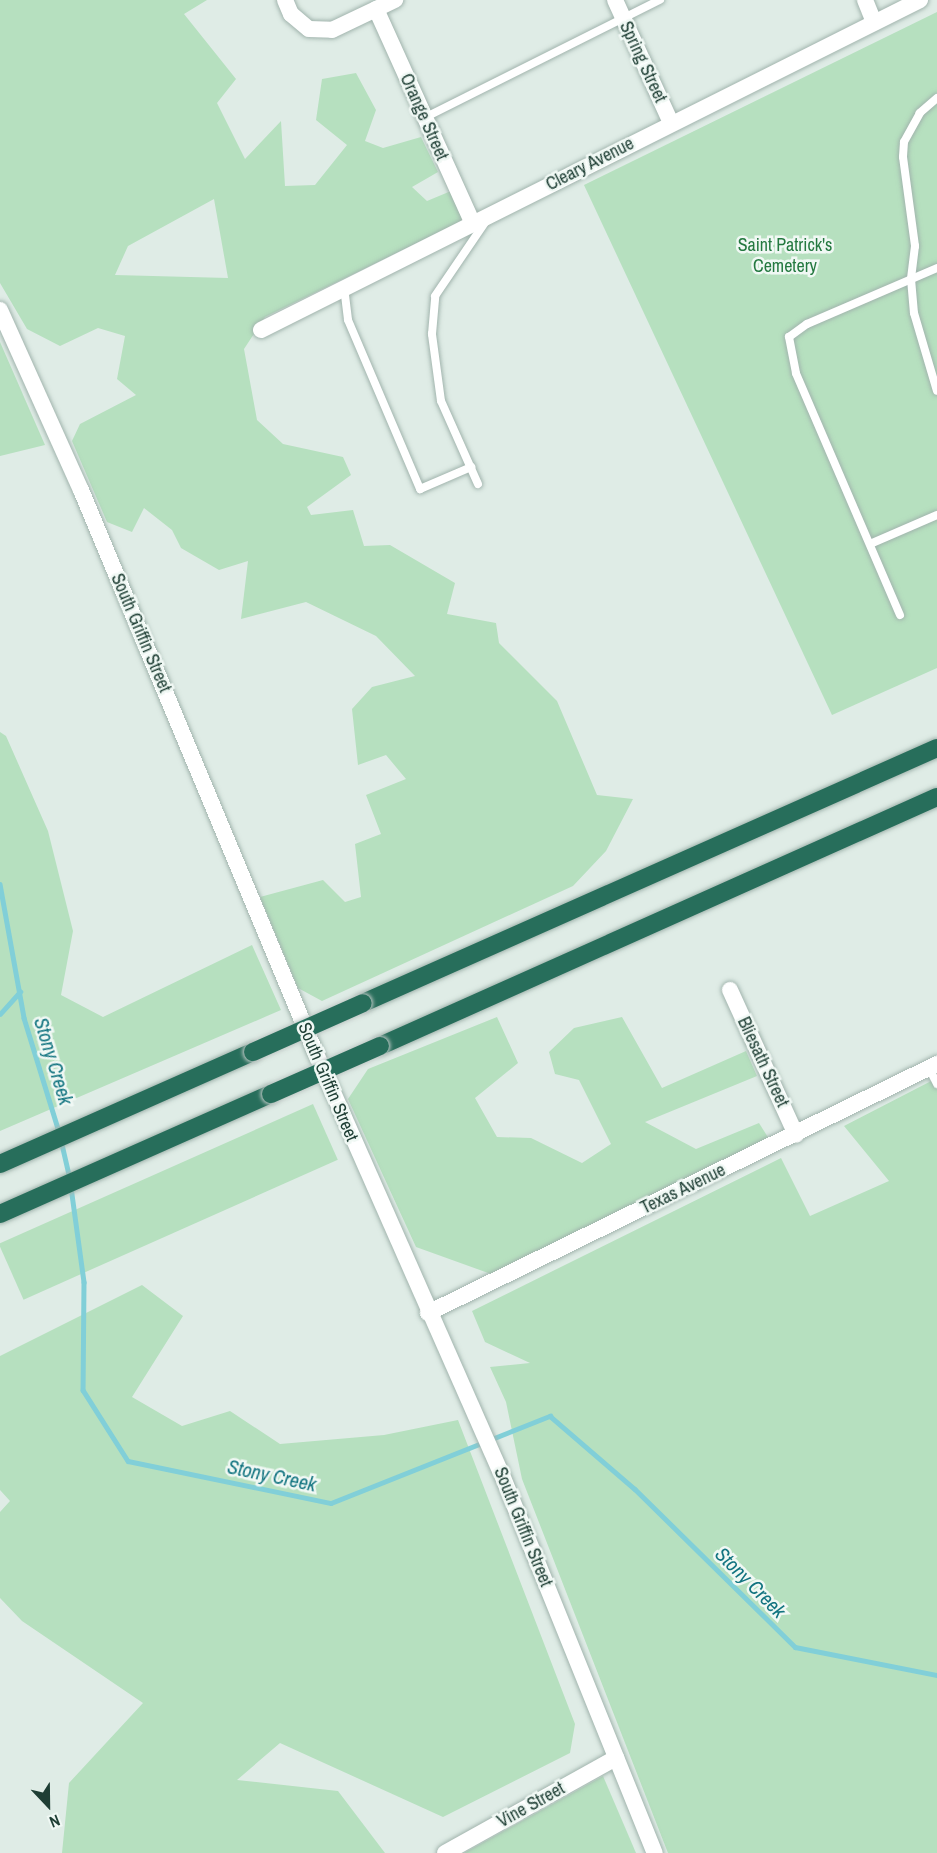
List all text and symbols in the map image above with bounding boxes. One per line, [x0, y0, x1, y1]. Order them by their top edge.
street label: Spring Street [615, 18, 671, 106]
street label: Orange Street [395, 70, 453, 164]
street label: Cleary Avenue [542, 132, 638, 196]
park label: Saint Patrick's Cemetery [738, 235, 832, 278]
street label: South Griffin Street [106, 570, 176, 696]
water label: Stony Creek [29, 1014, 79, 1108]
street label: Bliesath Street [733, 1014, 793, 1110]
street label: South Griffin Street [293, 1019, 363, 1145]
street label: Texas Avenue [637, 1159, 729, 1219]
water label: Stony Creek [225, 1454, 319, 1496]
street label: South Griffin Street [489, 1464, 557, 1590]
water label: Stony Creek [711, 1542, 791, 1622]
north arrow [18, 1775, 78, 1835]
street label: Vine Street [494, 1778, 568, 1832]
text: N [46, 1810, 63, 1834]

